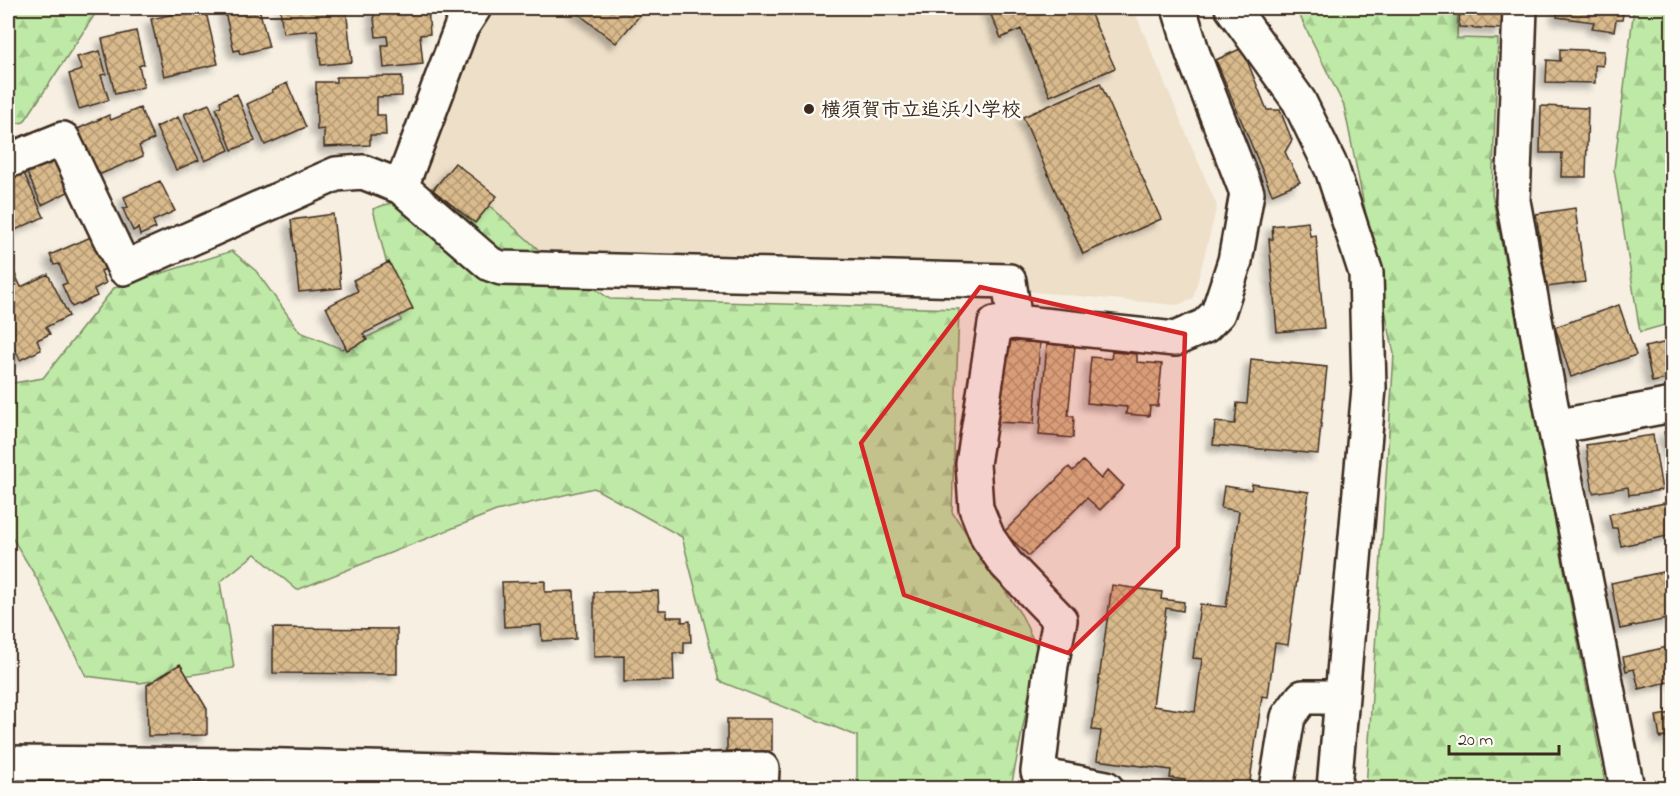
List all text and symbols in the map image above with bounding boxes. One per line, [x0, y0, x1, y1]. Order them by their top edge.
place label: 横須賀市立追浜小学校 [821, 97, 1021, 126]
marker: 横須賀市立追浜小学校 [802, 102, 816, 116]
scale bar [1449, 718, 1558, 756]
text: 20 m [1458, 728, 1493, 754]

